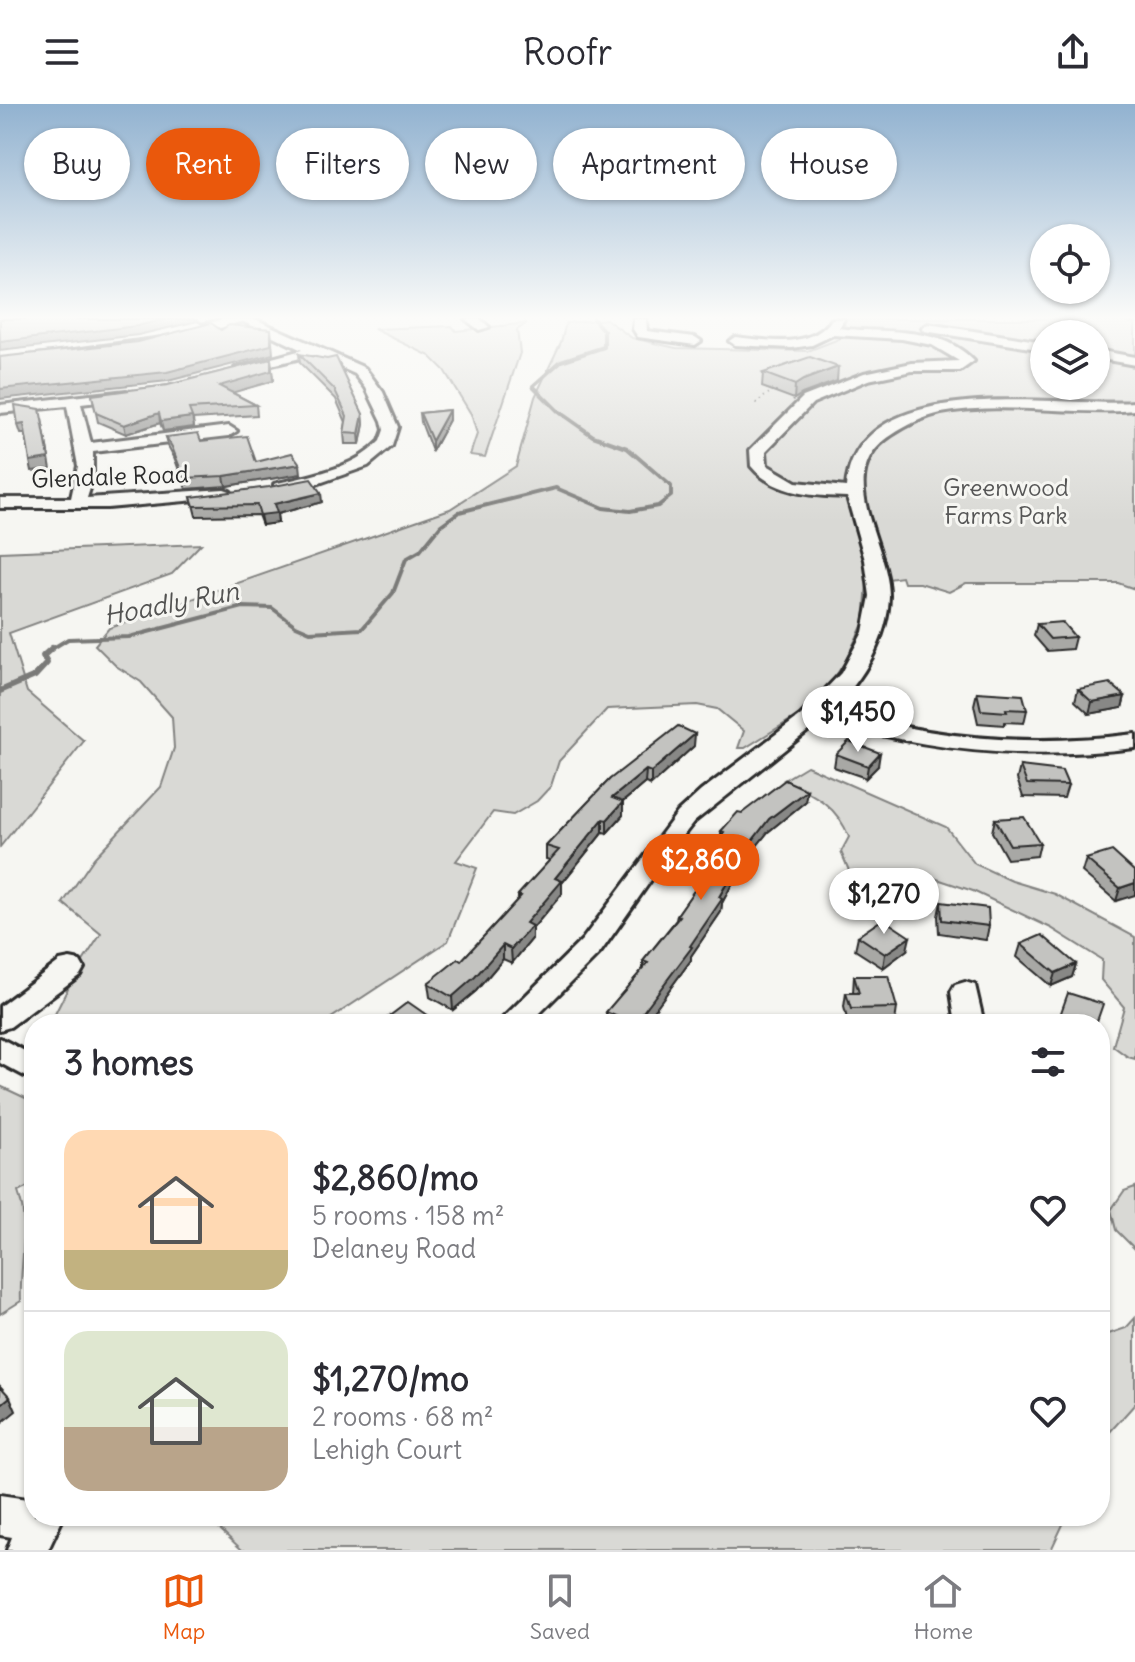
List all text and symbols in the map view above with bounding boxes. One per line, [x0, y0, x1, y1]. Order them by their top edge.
icon: menu [40, 30, 84, 74]
text: Roofr [523, 30, 612, 75]
icon: share [1051, 30, 1095, 74]
chip: Buy [24, 128, 130, 200]
chip: Rent [146, 128, 260, 200]
chip: Filters [276, 128, 409, 200]
chip: New [425, 128, 537, 200]
chip: Apartment [553, 128, 745, 200]
chip: House [761, 128, 897, 200]
map controls [1030, 224, 1110, 400]
button: locate [1030, 224, 1110, 304]
button: layers [1030, 320, 1110, 400]
street label: Glendale Road [31, 458, 189, 494]
park label: Greenwood Farms Park [943, 472, 1069, 530]
water label: Hoadly Run [101, 574, 242, 632]
pin: $1,450 [793, 686, 923, 754]
text: $1,450 [820, 695, 896, 728]
pin: $2,860 [636, 834, 766, 902]
text: $2,860 [660, 843, 742, 876]
pin: $1,270 [819, 868, 949, 936]
text: $1,270 [847, 877, 921, 910]
icon: filters [1026, 1040, 1070, 1084]
text: 3 homes [64, 1041, 194, 1084]
text: $2,860/mo [312, 1156, 479, 1199]
icon: home [128, 1162, 224, 1258]
icon: heart [1026, 1188, 1070, 1232]
text: 5 rooms · 158 m² [312, 1199, 504, 1232]
text: Delaney Road [312, 1232, 476, 1265]
text: $1,270/mo [312, 1357, 469, 1400]
icon: home [128, 1363, 224, 1459]
icon: heart [1026, 1389, 1070, 1433]
text: 2 rooms · 68 m² [312, 1400, 494, 1433]
text: Lehigh Court [312, 1433, 462, 1466]
tab: Map [162, 1569, 206, 1645]
tab: Saved [530, 1569, 590, 1645]
tab: Home [914, 1569, 973, 1645]

